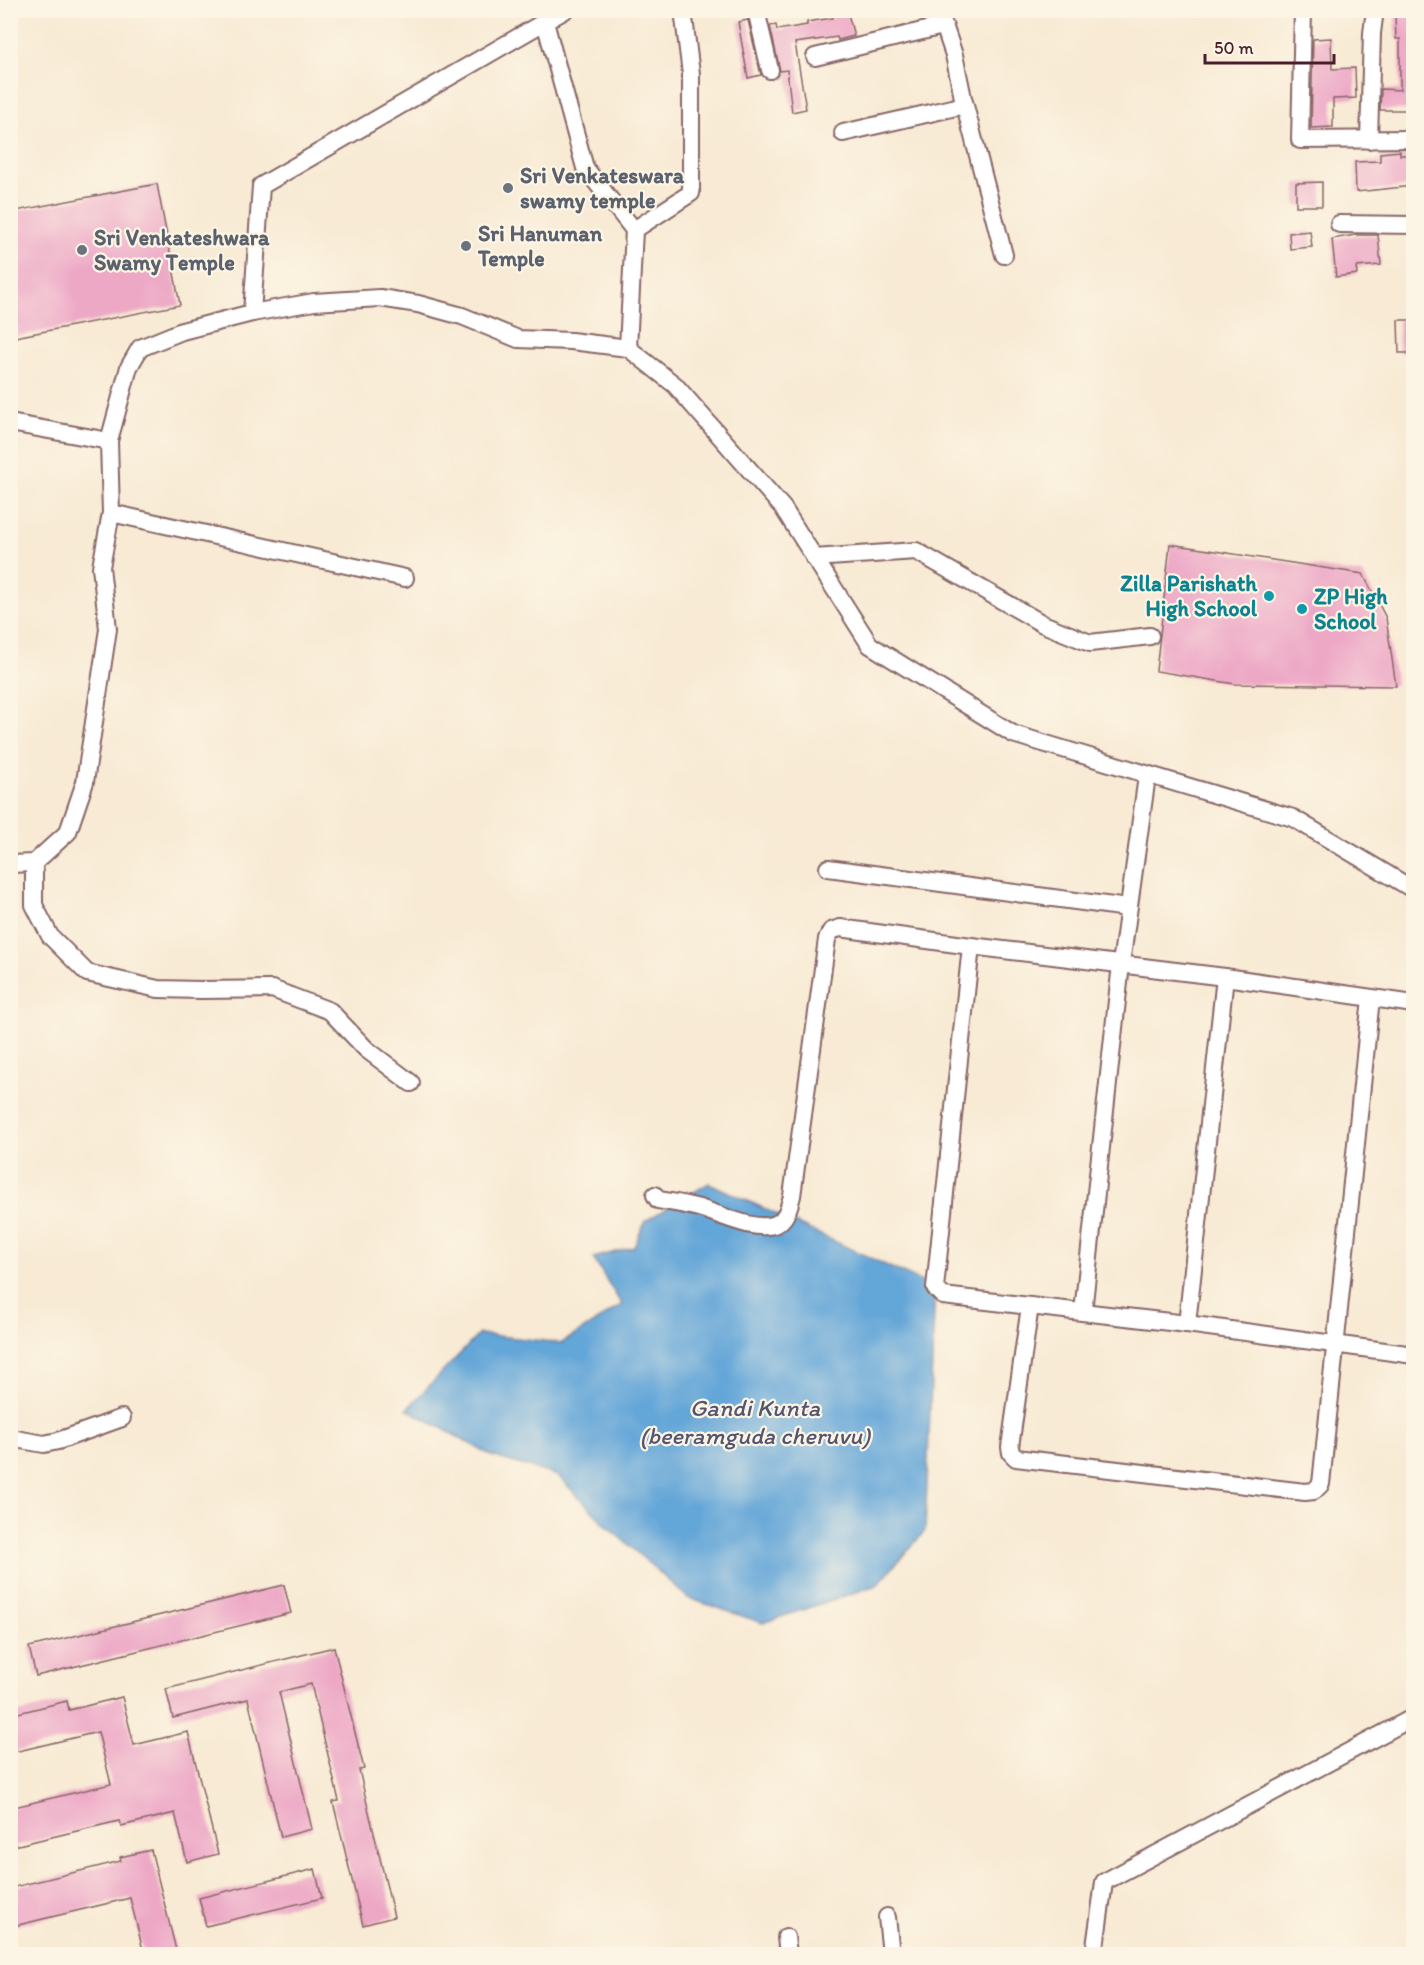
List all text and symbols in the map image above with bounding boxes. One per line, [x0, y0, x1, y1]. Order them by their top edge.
scale bar [1205, 27, 1334, 65]
text: 50 m [1214, 37, 1254, 59]
place label: Sri Venkateswara swamy temple [520, 162, 685, 214]
marker: Sri Venkateswara swamy temple [501, 181, 515, 195]
place label: Sri Hanuman Temple [477, 220, 603, 272]
place label: Sri Venkateshwara Swamy Temple [94, 224, 270, 276]
marker: Sri Hanuman Temple [459, 239, 473, 253]
marker: Sri Venkateshwara Swamy Temple [75, 243, 89, 257]
place label: Zilla Parishath High School [1120, 570, 1258, 622]
place label: ZP High School [1314, 583, 1388, 635]
marker: Zilla Parishath High School [1262, 589, 1276, 603]
marker: ZP High School [1295, 602, 1309, 616]
water label: Gandi Kunta (beeramguda cheruvu) [640, 1393, 871, 1450]

